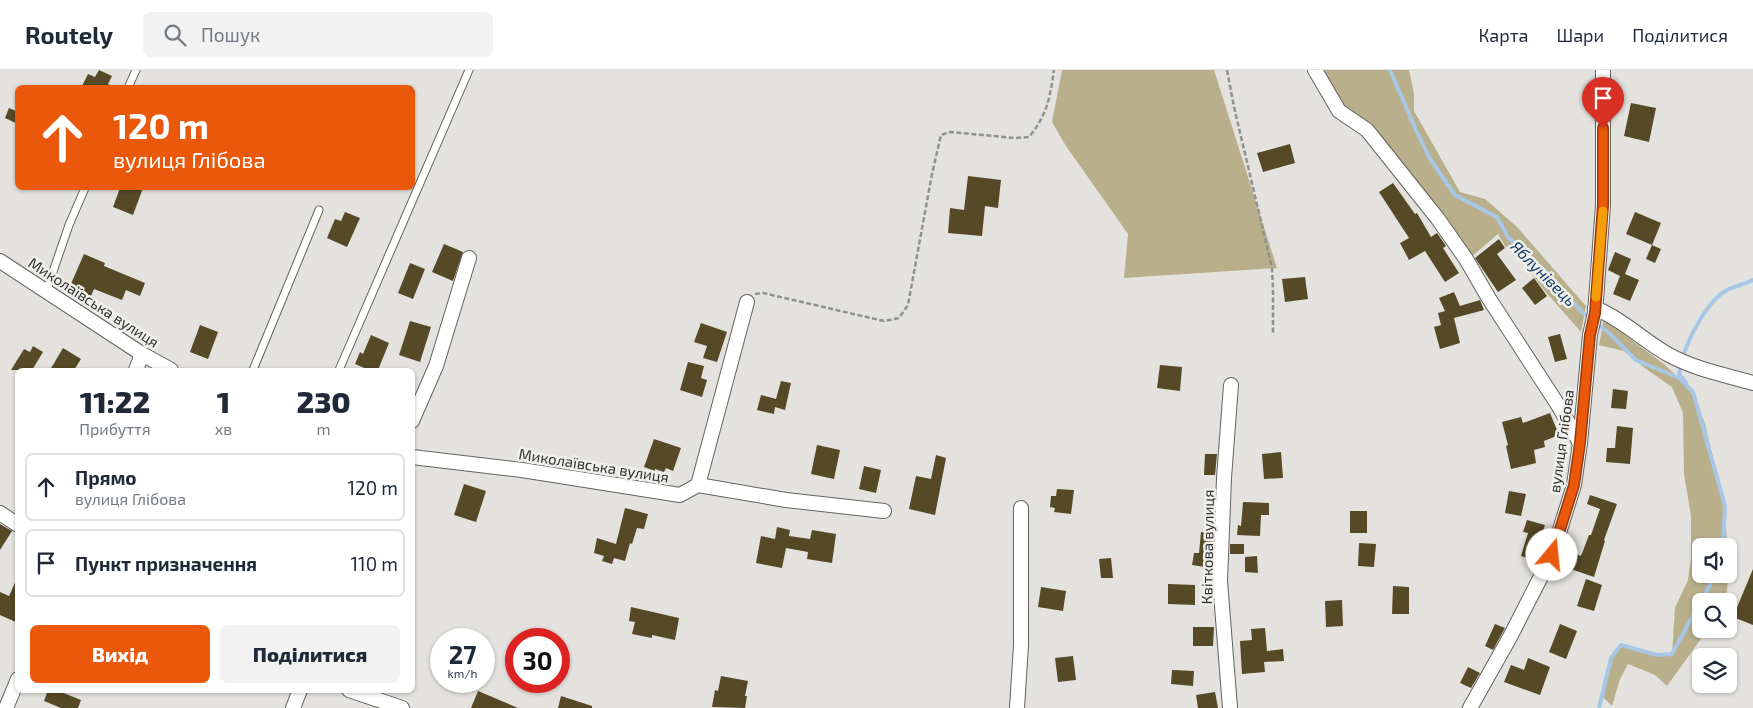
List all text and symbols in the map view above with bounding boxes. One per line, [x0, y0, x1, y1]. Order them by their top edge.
search box [143, 12, 493, 57]
text: Routely [25, 20, 113, 49]
icon: search [161, 21, 189, 49]
text: Пошук [201, 23, 260, 46]
text: Карта [1478, 24, 1528, 46]
text: Шари [1556, 24, 1604, 46]
text: Поділитися [1632, 24, 1728, 46]
pin [1582, 77, 1624, 128]
icon: arrive [1589, 84, 1617, 112]
text: 120 m [113, 104, 209, 146]
icon: ahead [30, 105, 95, 170]
text: вулиця Глібова [113, 146, 266, 172]
water label: Яблунівець [1507, 236, 1581, 310]
street label: Миколаївська вулиця [25, 253, 163, 352]
text: 11:22 [80, 383, 150, 419]
text: 1 [217, 383, 230, 419]
text: 230 [296, 383, 351, 419]
street label: вулиця Глібова [1545, 388, 1578, 494]
text: Прибуття [79, 419, 151, 438]
text: хв [215, 419, 232, 438]
text: m [317, 419, 331, 438]
street label: Миколаївська вулиця [517, 444, 670, 487]
text: Прямо [75, 466, 137, 489]
icon: ahead [32, 473, 60, 501]
text: 120 m [347, 476, 398, 499]
text: вулиця Глібова [75, 489, 186, 508]
street label: Квіткова вулиця [1197, 489, 1218, 605]
position arrow [1525, 528, 1577, 580]
map controls [1692, 538, 1737, 693]
button: sound [1692, 538, 1737, 583]
icon: arrive [32, 549, 60, 577]
text: Пункт призначення [75, 552, 257, 575]
text: 110 m [351, 552, 398, 575]
button: search [1692, 593, 1737, 638]
button: Вихід [30, 625, 210, 683]
button: Поділитися [220, 625, 400, 683]
speed limit sign: 30 [505, 628, 570, 693]
text: 27 [449, 639, 476, 669]
button: layers [1692, 648, 1737, 693]
text: km/h [448, 666, 477, 680]

